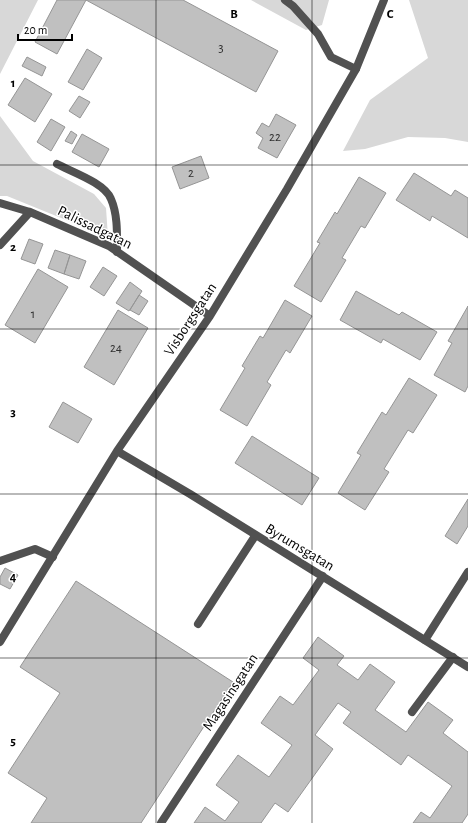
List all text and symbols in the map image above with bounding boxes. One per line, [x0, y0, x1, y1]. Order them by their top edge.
text: B [230, 8, 238, 21]
text: C [387, 8, 394, 21]
scale bar [18, 16, 72, 42]
text: 20 m [24, 24, 47, 36]
house number: 3 [218, 42, 224, 55]
text: 1 [11, 77, 15, 90]
house number: 22 [269, 131, 281, 144]
house number: 2 [188, 167, 194, 180]
street label: Palissadgatan [55, 203, 134, 252]
text: 2 [10, 241, 16, 254]
street label: Visborgsgatan [161, 280, 219, 358]
house number: 1 [31, 308, 35, 321]
house number: 24 [110, 342, 122, 355]
text: 3 [10, 406, 16, 419]
street label: Byrumsgatan [263, 521, 337, 574]
text: 4 [10, 571, 17, 584]
street label: Magasinsgatan [200, 651, 261, 733]
text: 5 [10, 735, 16, 748]

